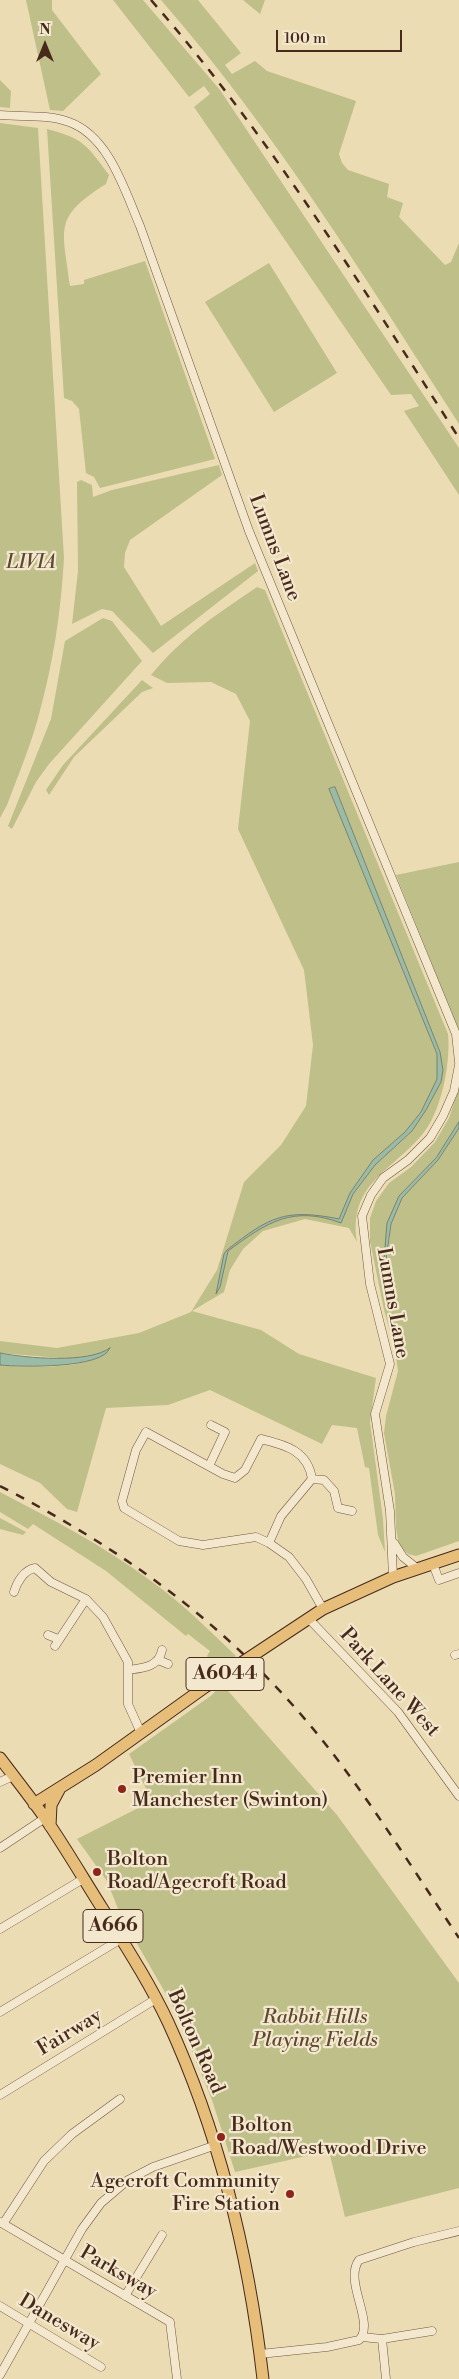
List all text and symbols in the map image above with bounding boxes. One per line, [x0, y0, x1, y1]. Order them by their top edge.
north arrow [20, 20, 70, 70]
scale bar [279, 20, 405, 52]
text: N [39, 21, 51, 39]
text: 100 m [284, 29, 326, 48]
street label: Lumns Lane [243, 491, 305, 605]
park label: LIVIA [6, 551, 56, 575]
street label: Lumns Lane [370, 1246, 414, 1360]
street label: Park Lane West [334, 1624, 444, 1742]
road number: A6044 [186, 1658, 264, 1690]
place label: Premier Inn Manchester (Swinton) [132, 1766, 328, 1813]
marker: Premier Inn Manchester (Swinton) [116, 1783, 128, 1795]
place label: Bolton Road/Agecroft Road [107, 1848, 287, 1895]
marker: Bolton Road/Agecroft Road [91, 1866, 103, 1878]
road number: A666 [83, 1910, 143, 1942]
street label: Bolton Road [161, 1986, 229, 2098]
street label: Fairway [33, 2004, 107, 2062]
park label: Rabbit Hills Playing Fields [252, 2006, 378, 2053]
place label: Bolton Road/Westwood Drive [231, 2114, 427, 2161]
marker: Bolton Road/Westwood Drive [215, 2131, 227, 2143]
place label: Agecroft Community Fire Station [90, 2170, 280, 2217]
marker: Agecroft Community Fire Station [284, 2188, 296, 2200]
street label: Parksway [75, 2241, 161, 2305]
street label: Danesway [14, 2289, 104, 2357]

